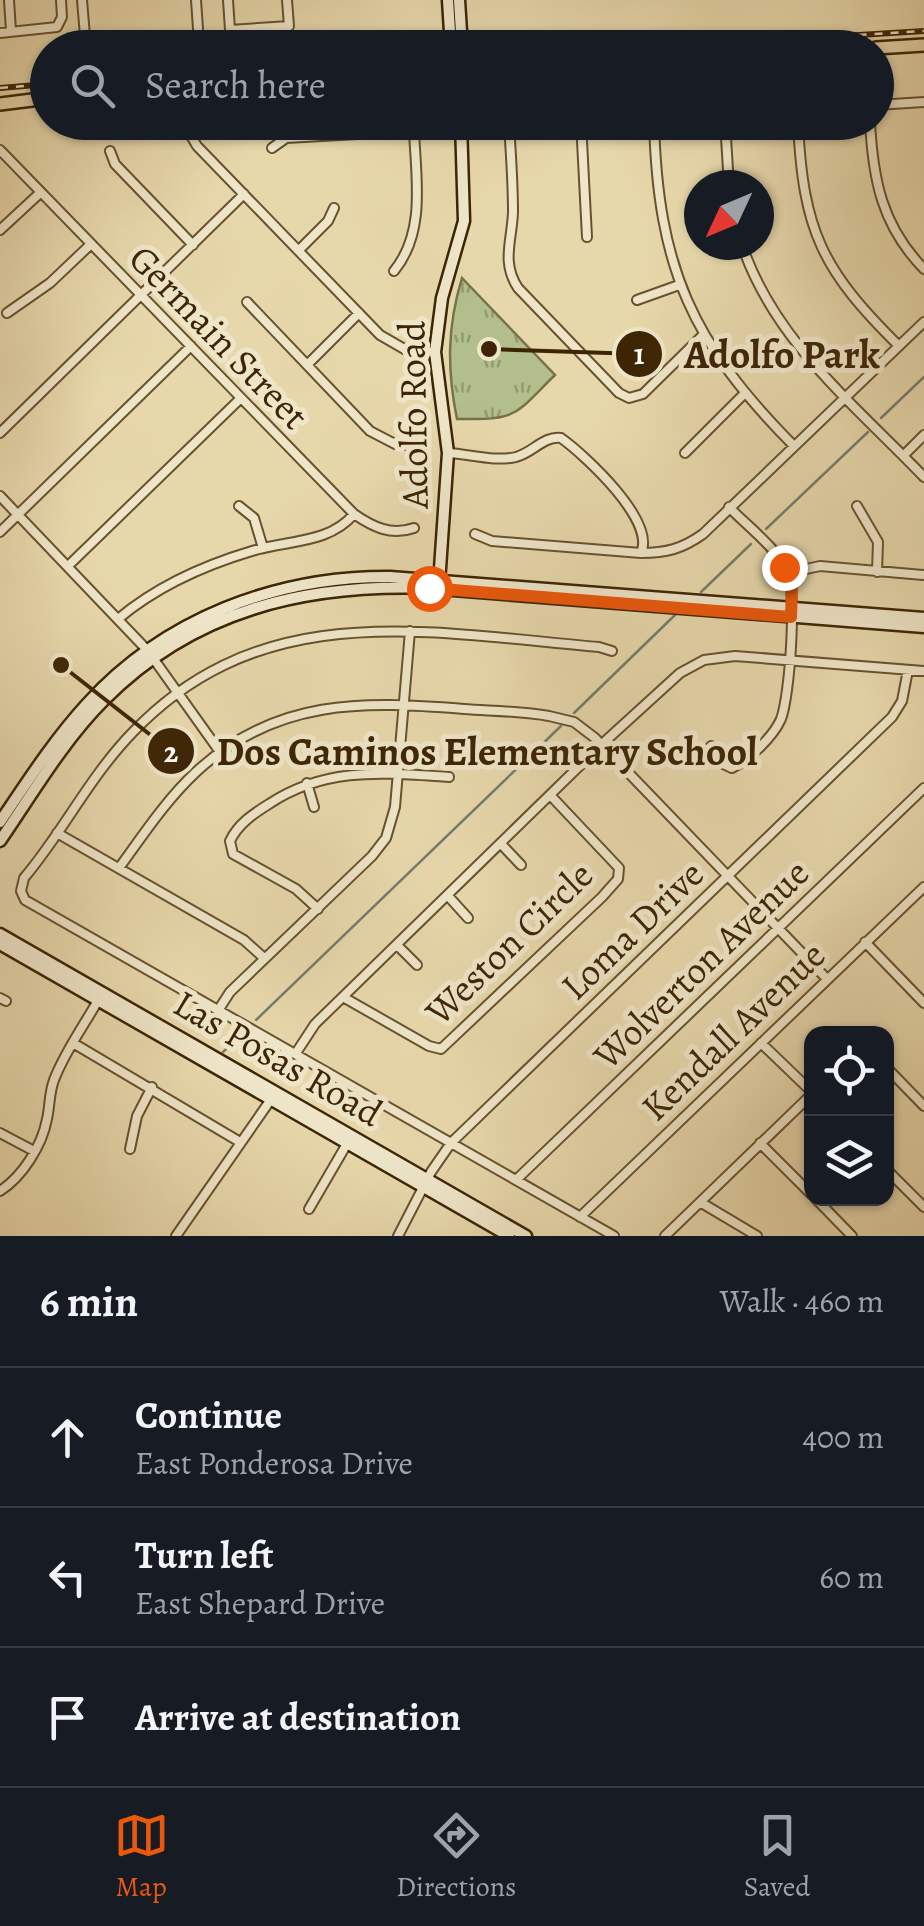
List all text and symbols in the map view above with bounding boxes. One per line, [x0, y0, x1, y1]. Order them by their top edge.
search box [30, 30, 894, 140]
icon: search [65, 58, 120, 113]
text: Search here [145, 59, 326, 111]
north arrow [684, 170, 774, 260]
street label: Germain Street [118, 233, 320, 441]
callout: Adolfo Park [614, 319, 900, 389]
street label: Adolfo Road [385, 320, 441, 510]
text: Adolfo Park [683, 327, 880, 382]
text: 1 [634, 334, 645, 374]
route end [762, 545, 808, 591]
route start [407, 566, 453, 612]
callout: Dos Caminos Elementary School [146, 716, 778, 786]
text: Dos Caminos Elementary School [216, 724, 758, 779]
text: 2 [164, 732, 179, 772]
street label: Wolverton Avenue [581, 847, 820, 1081]
street label: Loma Drive [549, 849, 715, 1011]
street label: Weston Circle [413, 850, 604, 1037]
street label: Kendall Avenue [629, 930, 837, 1132]
street label: Las Posas Road [164, 977, 392, 1139]
map controls [804, 1026, 894, 1206]
button: locate [804, 1026, 894, 1116]
button: layers [804, 1116, 894, 1206]
text: 6 min [40, 1273, 138, 1330]
text: Walk · 460 m [720, 1279, 884, 1323]
text: Continue [135, 1389, 282, 1441]
icon: ahead [40, 1410, 95, 1465]
text: 400 m [802, 1415, 884, 1459]
text: East Ponderosa Drive [135, 1441, 413, 1485]
text: Turn left [135, 1529, 274, 1581]
icon: left [40, 1550, 95, 1605]
text: 60 m [819, 1555, 884, 1599]
text: East Shepard Drive [135, 1581, 385, 1625]
icon: arrive [40, 1690, 95, 1745]
text: Arrive at destination [135, 1691, 461, 1743]
tab: Map [114, 1808, 169, 1906]
tab: Directions [396, 1808, 516, 1906]
tab: Saved [744, 1808, 810, 1906]

